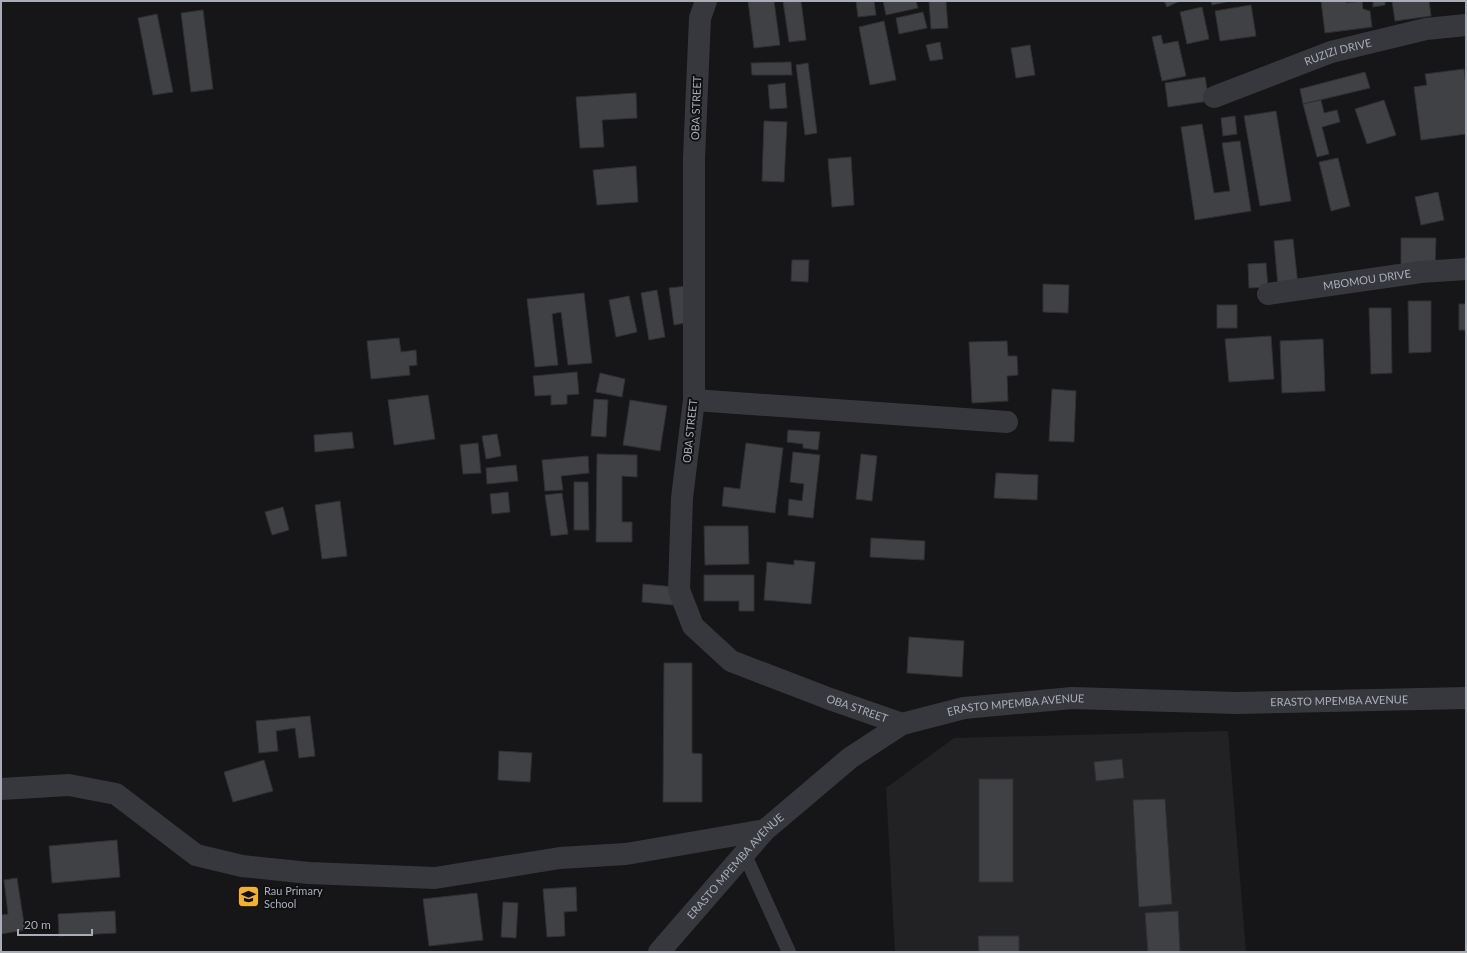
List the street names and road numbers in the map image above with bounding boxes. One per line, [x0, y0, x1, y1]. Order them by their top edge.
street label: RUZIZI DRIVE [1302, 35, 1373, 68]
street label: OBA STREET [688, 75, 703, 140]
street label: MBOMOU DRIVE [1322, 267, 1412, 292]
street label: OBA STREET [680, 398, 699, 464]
street label: OBA STREET [825, 691, 890, 725]
street label: ERASTO MPEMBA AVENUE [946, 691, 1085, 718]
street label: ERASTO MPEMBA AVENUE [1270, 692, 1408, 708]
street label: ERASTO MPEMBA AVENUE [684, 810, 786, 921]

